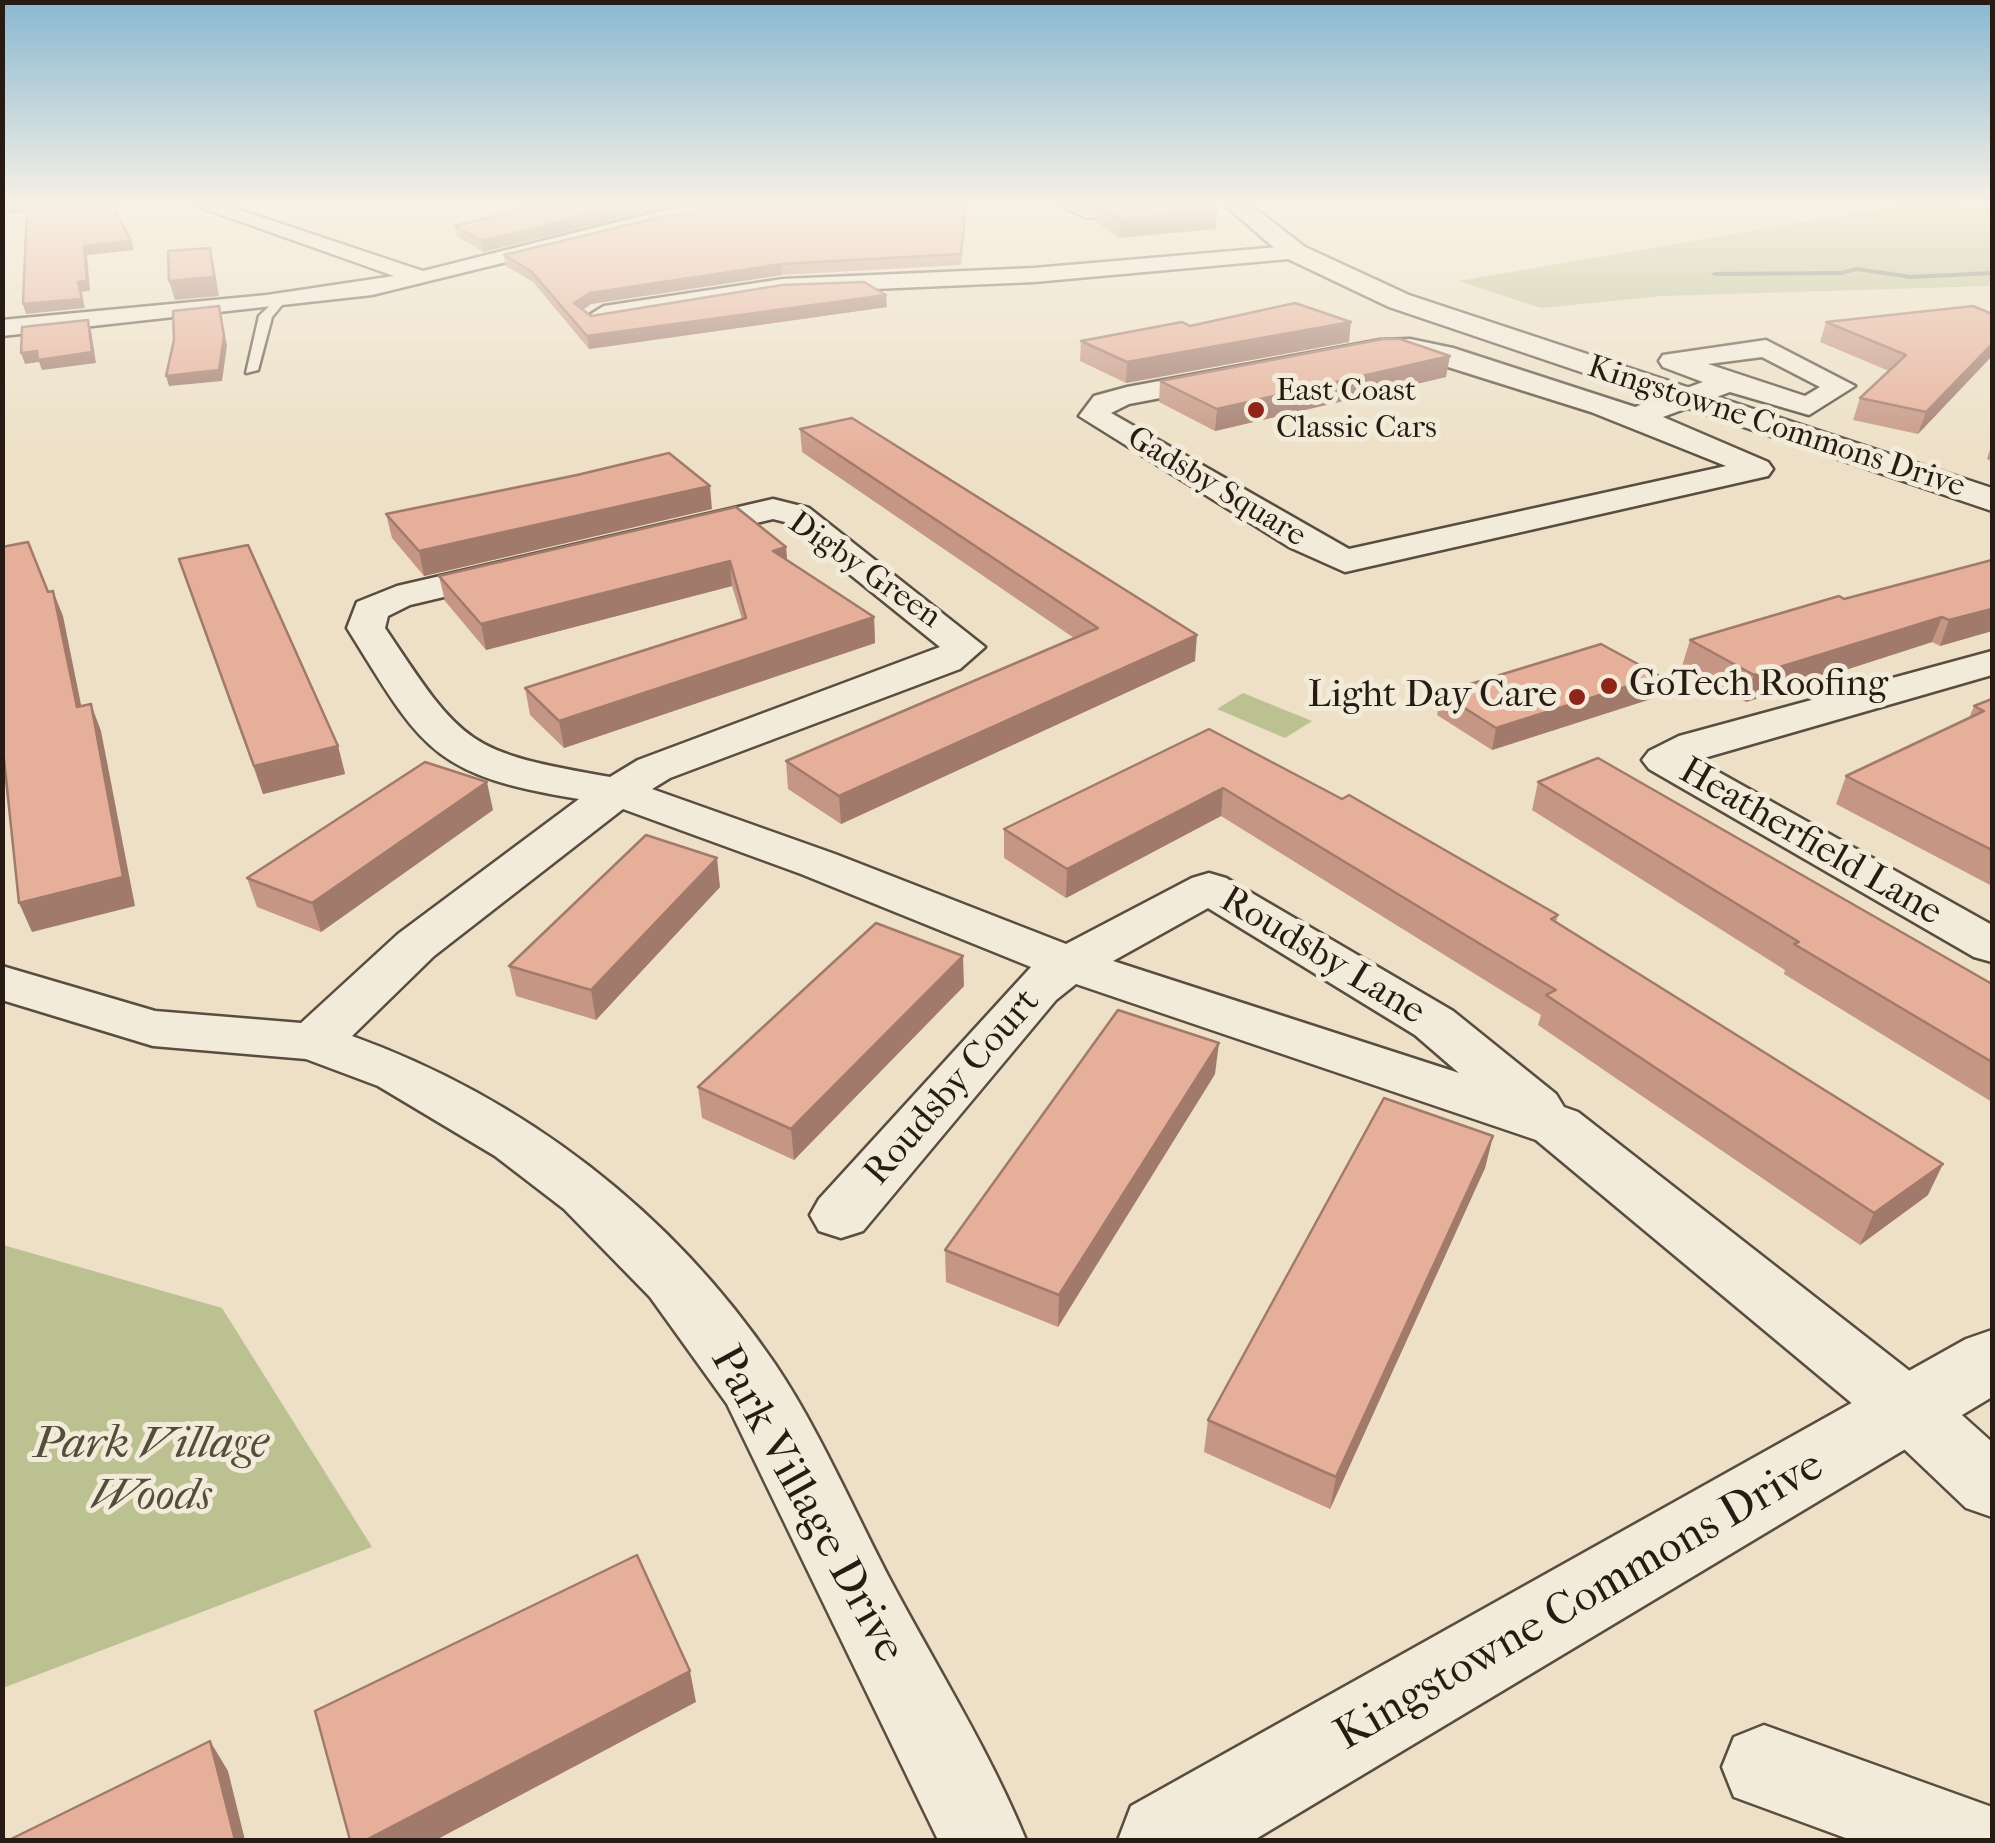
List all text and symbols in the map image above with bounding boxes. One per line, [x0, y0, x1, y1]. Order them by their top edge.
street label: Kingstowne Commons Drive [1583, 349, 1969, 507]
place label: East Coast Classic Cars [1276, 373, 1437, 448]
marker: East Coast Classic Cars [1245, 399, 1267, 421]
street label: Gadsby Square [1120, 420, 1312, 556]
street label: Digby Green [781, 505, 947, 637]
place label: GoTech Roofing [1629, 663, 1888, 709]
place label: Light Day Care [1308, 674, 1557, 720]
marker: GoTech Roofing [1598, 675, 1620, 697]
marker: Light Day Care [1566, 686, 1588, 708]
street label: Heatherfield Lane [1671, 749, 1949, 937]
street label: Roudsby Lane [1211, 878, 1433, 1036]
street label: Roudsby Court [855, 981, 1051, 1195]
street label: Park Village Drive [697, 1337, 915, 1673]
park label: Park Village Woods [33, 1419, 269, 1525]
street label: Kingstowne Commons Drive [1326, 1440, 1834, 1764]

